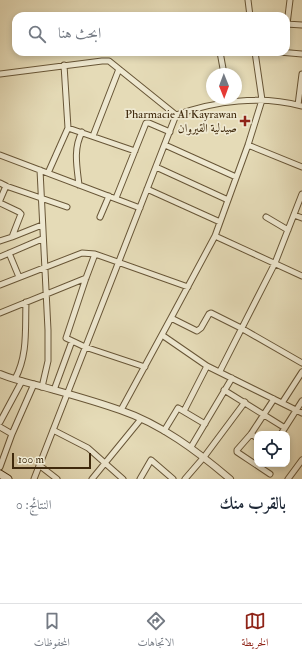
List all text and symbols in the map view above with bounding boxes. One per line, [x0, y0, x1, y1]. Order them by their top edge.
search box [12, 12, 290, 56]
icon: search [26, 23, 48, 45]
text: ابحث هنا [58, 24, 101, 43]
north arrow [206, 68, 242, 104]
place label: Pharmacie Al Kayrawan صيدلية القيروان [125, 107, 237, 136]
marker: Pharmacie Al Kayrawan صيدلية القيروان [240, 116, 250, 126]
map controls [254, 431, 290, 467]
button: locate [254, 431, 290, 467]
scale bar [12, 451, 91, 470]
text: 100 m [18, 453, 44, 466]
text: بالقرب منك [220, 493, 286, 514]
text: النتائج: 0 [16, 497, 51, 513]
tab: المحفوظات [34, 610, 70, 653]
tab: الاتجاهات [137, 610, 174, 653]
tab: الخريطة [242, 610, 268, 653]

